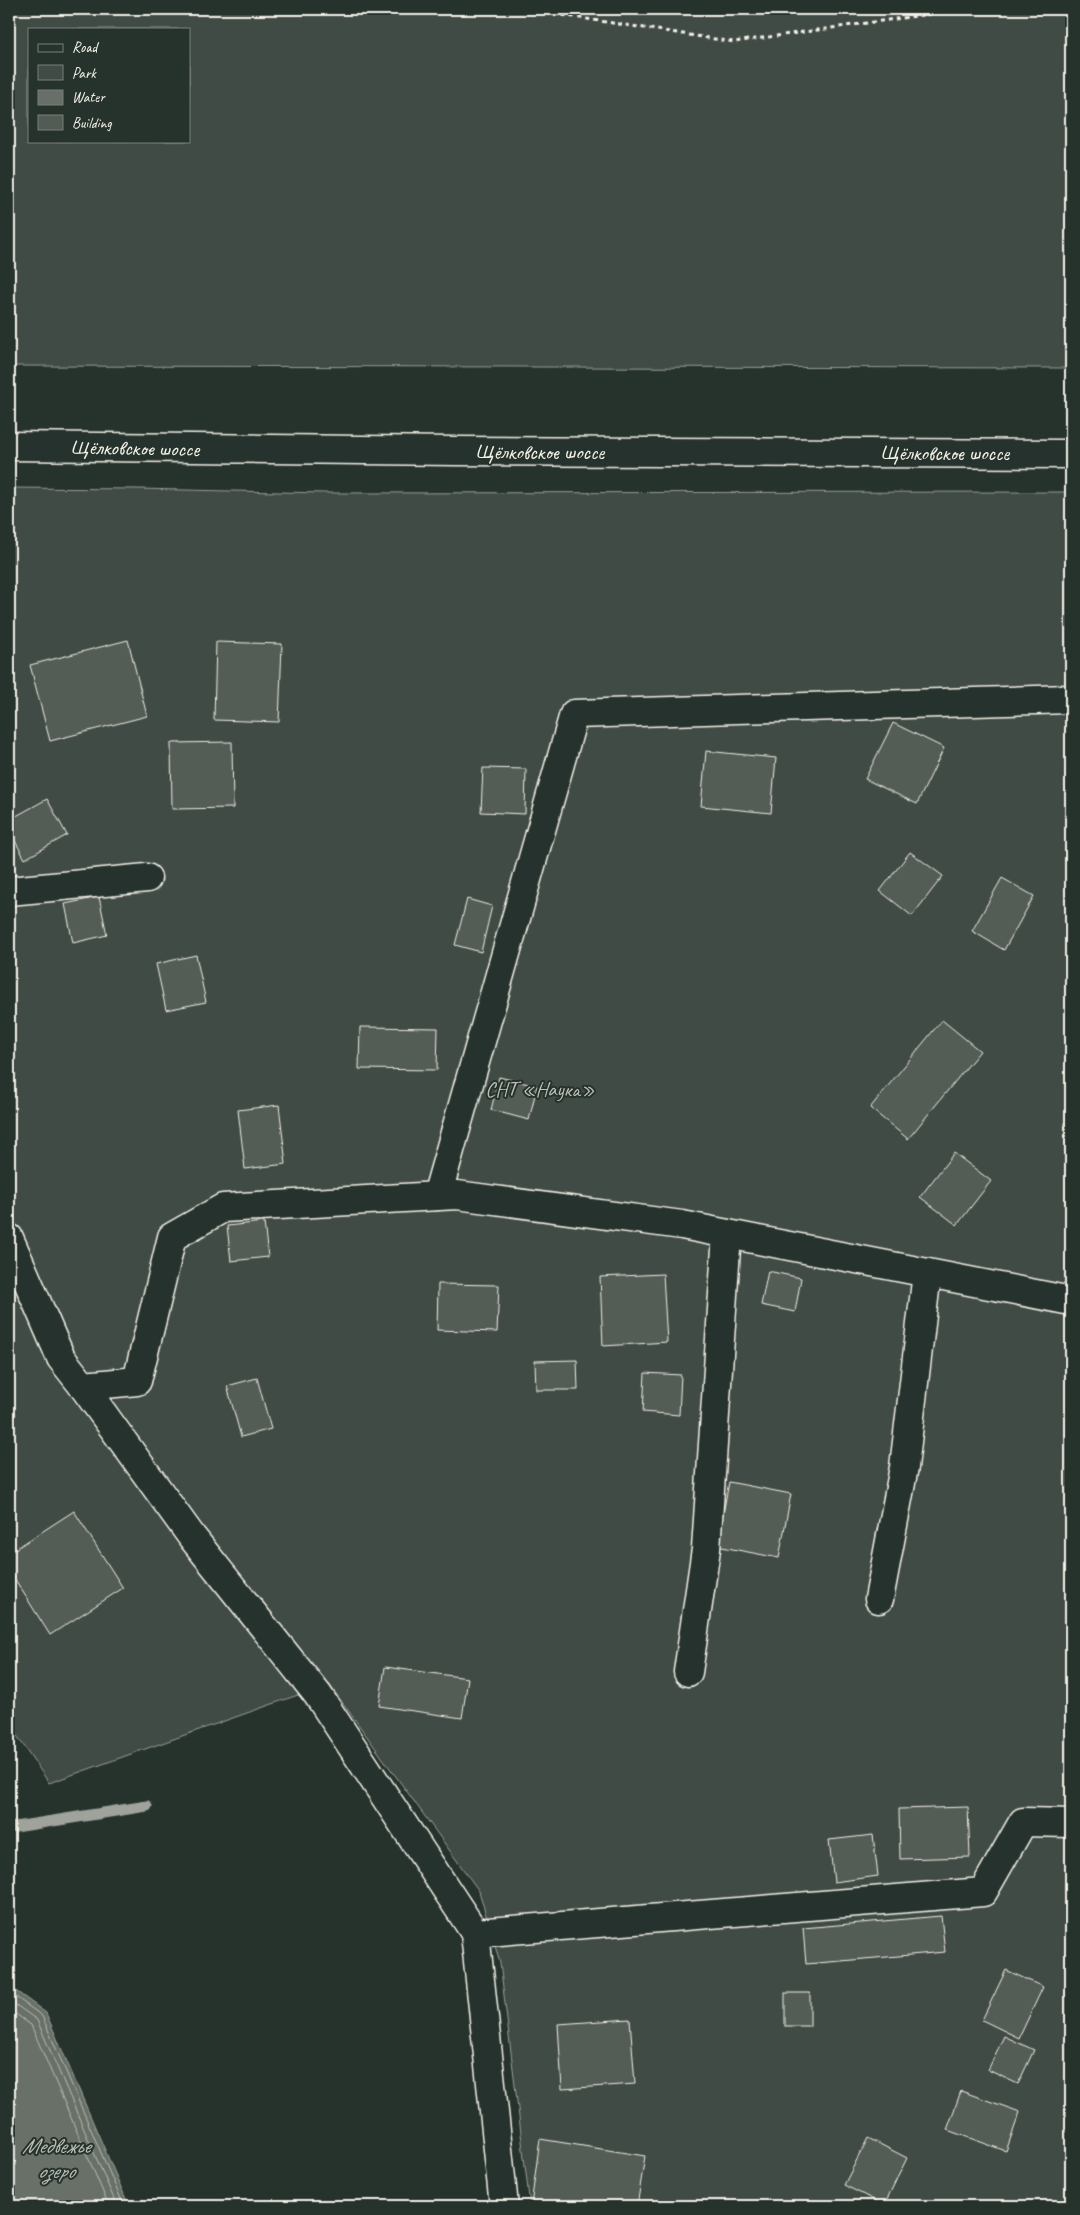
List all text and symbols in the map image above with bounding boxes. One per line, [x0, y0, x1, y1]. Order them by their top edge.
legend [28, 28, 190, 142]
text: Road [72, 38, 99, 57]
text: Park [72, 64, 97, 83]
text: Water [72, 88, 106, 107]
text: Building [72, 114, 112, 133]
street label: Щёлковское шоссе [71, 434, 201, 462]
street label: Щёлковское шоссе [476, 439, 605, 465]
street label: Щёлковское шоссе [881, 440, 1010, 466]
park label: СНТ «Наука» [485, 1076, 595, 1102]
water label: Медвежье озеро [22, 2132, 93, 2185]

